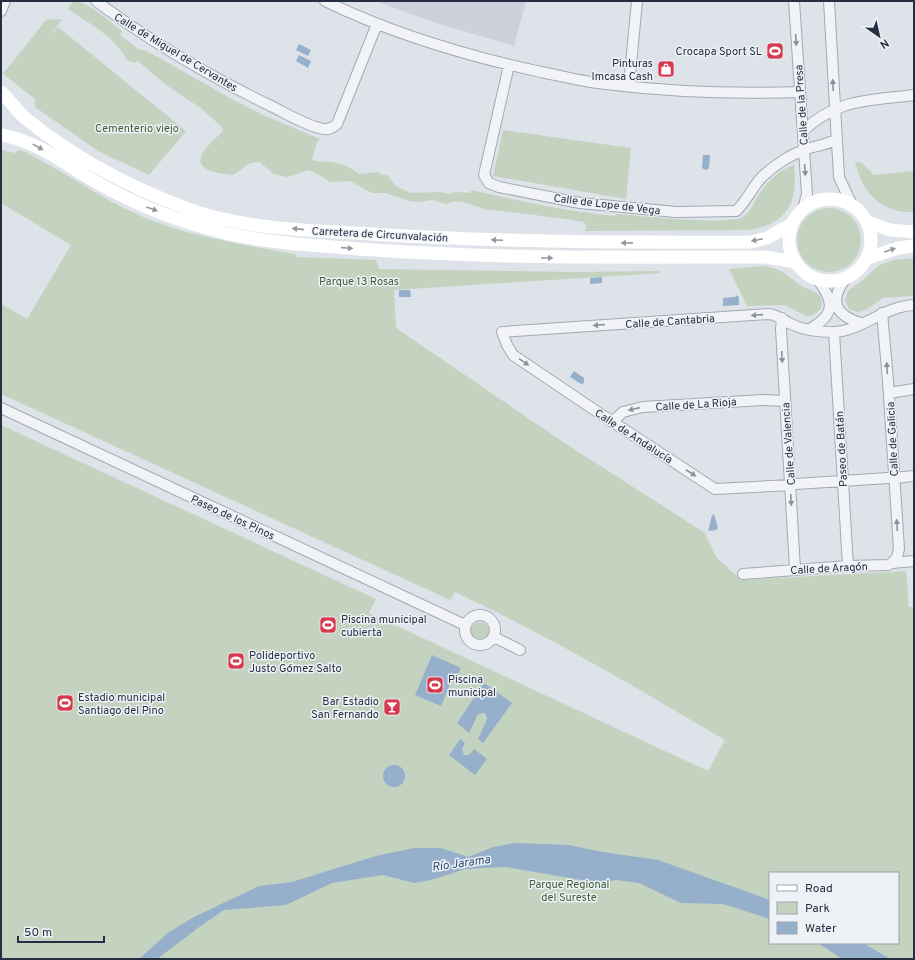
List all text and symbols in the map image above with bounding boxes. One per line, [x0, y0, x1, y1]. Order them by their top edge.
street label: Calle de Miguel de Cervantes [111, 10, 240, 95]
north arrow [859, 16, 899, 56]
one-way arrow [793, 34, 800, 46]
text: N [877, 35, 891, 51]
sports icon: Crocapa Sport SL [765, 41, 785, 61]
place label: Crocapa Sport SL [676, 45, 762, 59]
place label: Pinturas Imcasa Cash [592, 57, 653, 84]
shop icon: Pinturas Imcasa Cash [656, 59, 676, 79]
street label: Calle de la Presa [792, 64, 812, 146]
one-way arrow [830, 79, 837, 91]
park label: Cementerio viejo [95, 122, 179, 136]
one-way arrow [32, 143, 44, 150]
one-way arrow [801, 164, 808, 176]
street label: Calle de Lope de Vega [553, 191, 661, 219]
one-way arrow [146, 206, 158, 212]
street label: Carretera de Circunvalación [311, 224, 449, 246]
one-way arrow [292, 225, 304, 232]
one-way arrow [490, 237, 503, 243]
one-way arrow [751, 238, 763, 244]
one-way arrow [620, 240, 633, 246]
one-way arrow [341, 244, 353, 251]
one-way arrow [885, 247, 897, 253]
one-way arrow [541, 255, 554, 261]
park label: Parque 13 Rosas [319, 275, 399, 289]
one-way arrow [751, 311, 763, 318]
street label: Calle de Cantabria [625, 312, 716, 332]
one-way arrow [593, 322, 605, 329]
one-way arrow [779, 351, 786, 363]
one-way arrow [519, 358, 529, 366]
one-way arrow [884, 362, 891, 374]
street label: Calle de La Rioja [655, 395, 737, 415]
street label: Calle de Galicia [884, 401, 902, 477]
street label: Calle de Valencia [779, 402, 799, 486]
street label: Calle de Andalucía [592, 406, 675, 467]
one-way arrow [628, 406, 640, 412]
street label: Paseo de Batán [833, 411, 851, 487]
one-way arrow [685, 469, 696, 477]
street label: Paseo de los Pinos [188, 492, 277, 543]
one-way arrow [788, 494, 795, 506]
one-way arrow [894, 518, 900, 531]
street label: Calle de Aragón [790, 560, 868, 578]
place label: Piscina municipal cubierta [341, 613, 427, 640]
sports icon: Piscina municipal cubierta [318, 615, 338, 635]
place label: Polideportivo Justo Gómez Salto [249, 649, 342, 676]
sports icon: Polideportivo Justo Gómez Salto [226, 651, 246, 671]
place label: Piscina municipal [448, 673, 496, 700]
sports icon: Piscina municipal [425, 675, 445, 695]
place label: Estadio municipal Santiago del Pino [78, 691, 165, 718]
sports icon: Estadio municipal Santiago del Pino [55, 693, 75, 713]
place label: Bar Estadio San Fernando [311, 695, 379, 722]
bar icon: Bar Estadio San Fernando [382, 697, 402, 717]
water label: Río Jarama [431, 852, 492, 876]
legend [769, 872, 899, 944]
park label: Parque Regional del Sureste [529, 878, 609, 905]
text: Road [805, 881, 833, 897]
text: Park [805, 901, 830, 917]
scale bar [18, 918, 104, 944]
text: Water [805, 921, 837, 937]
text: 50 m [24, 925, 52, 941]

